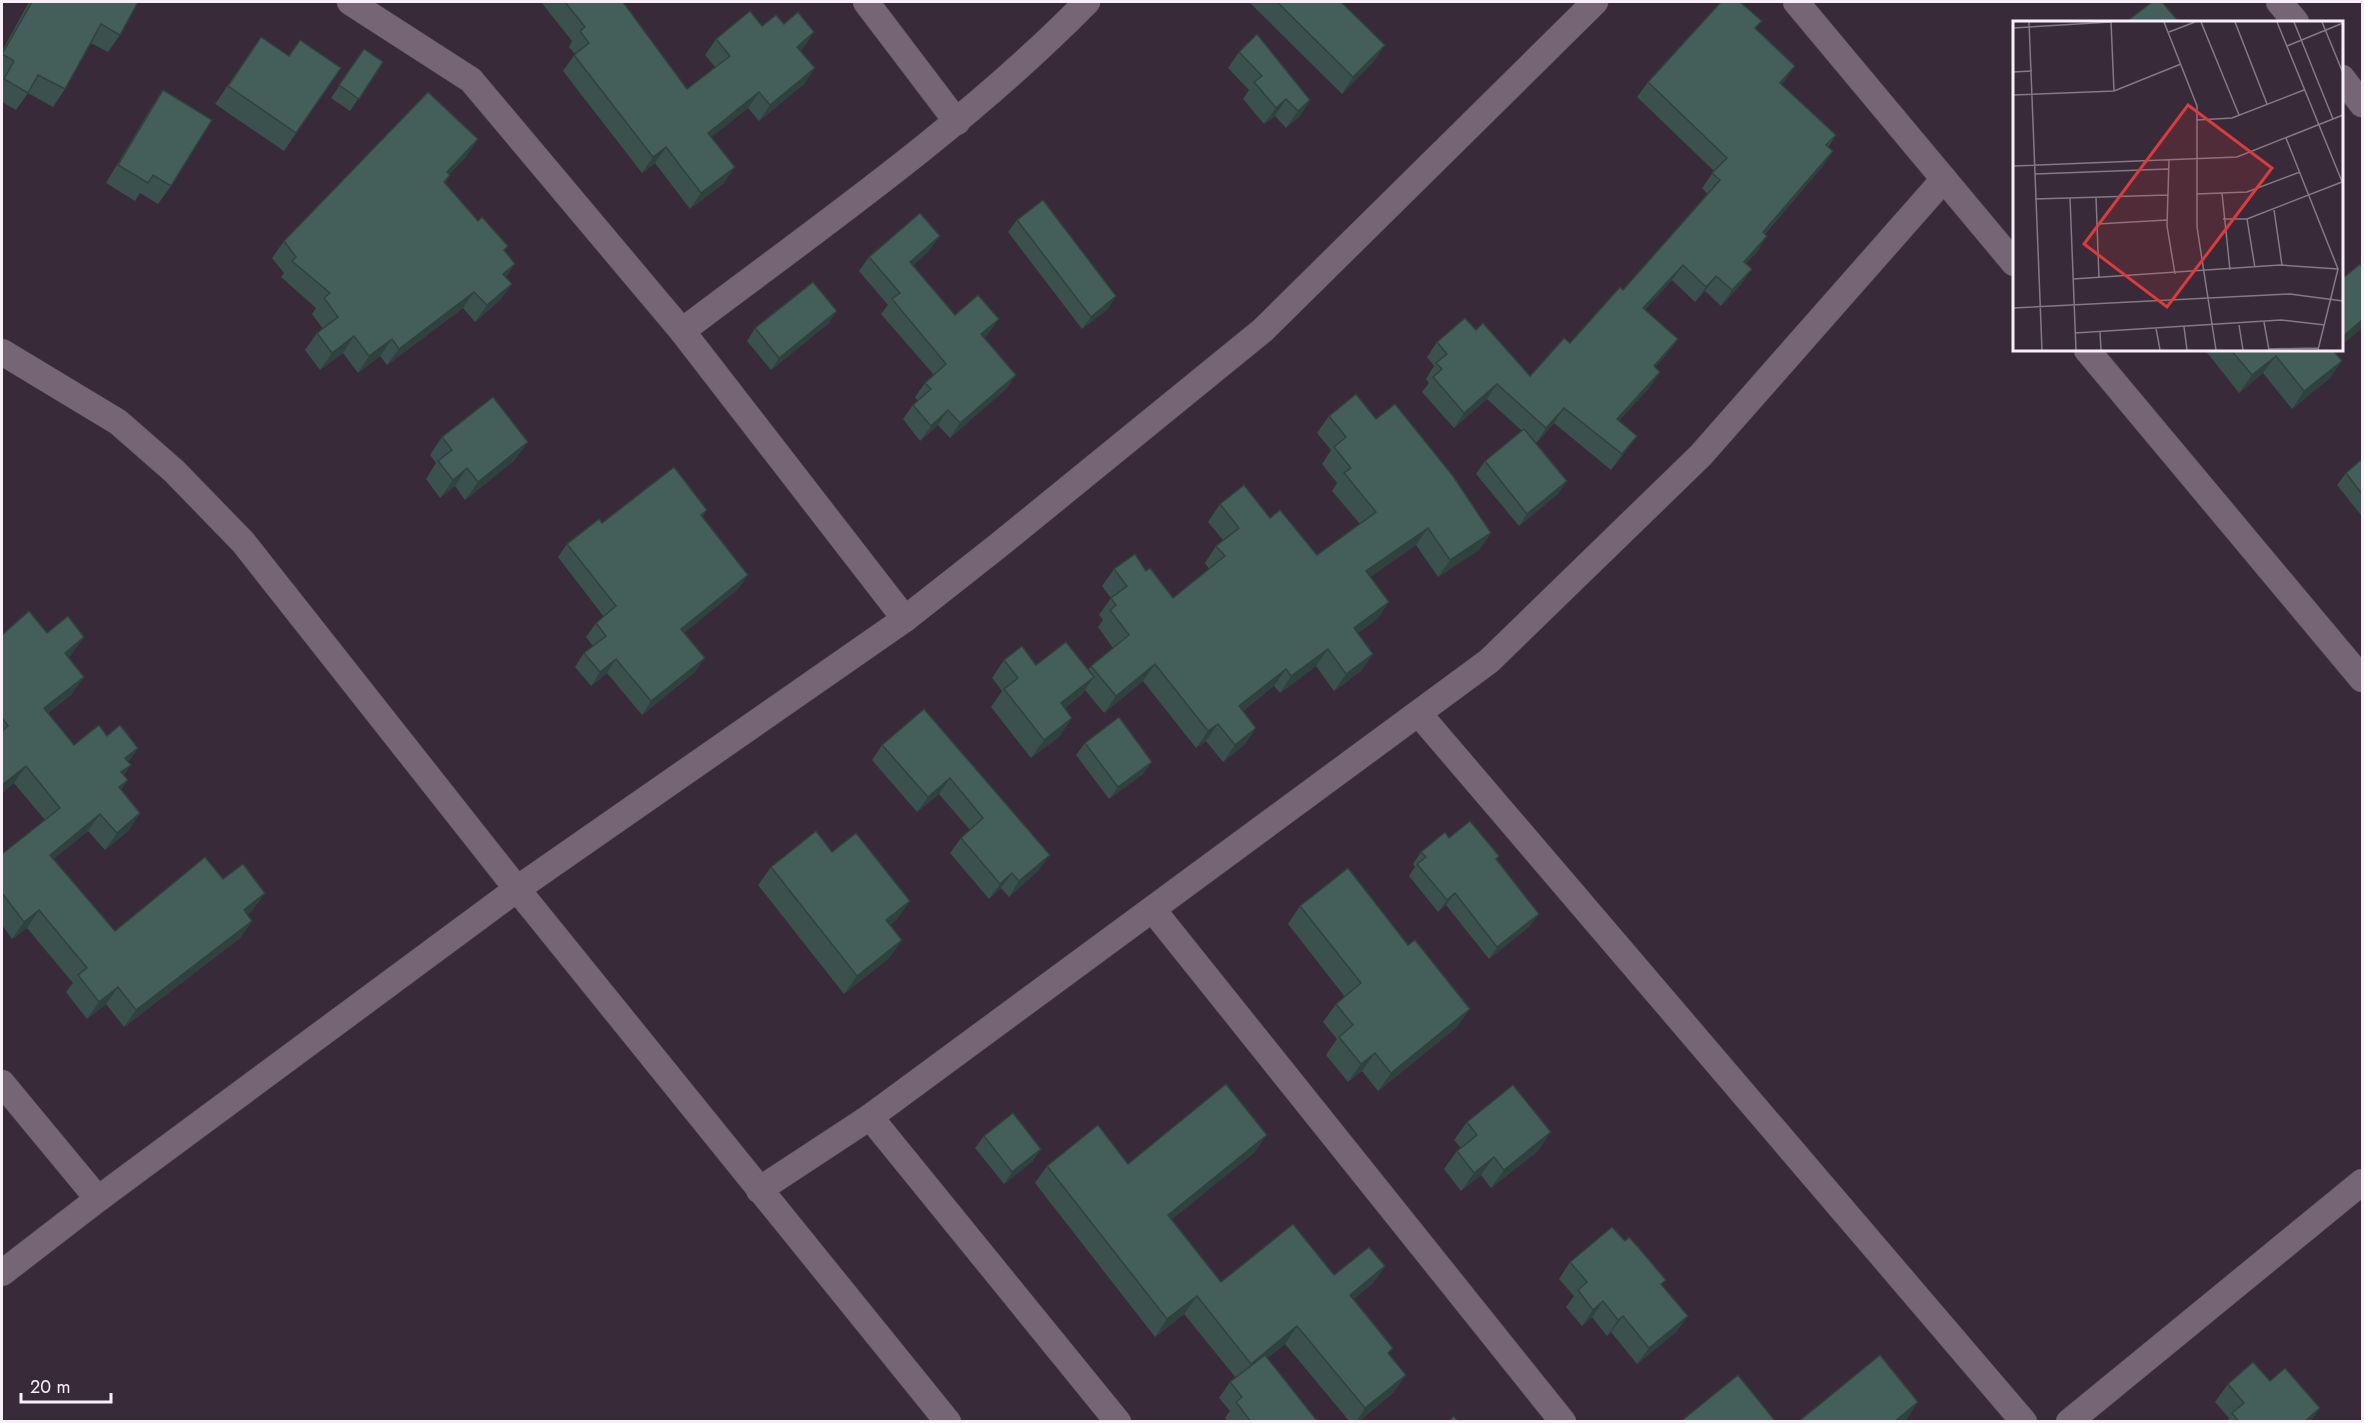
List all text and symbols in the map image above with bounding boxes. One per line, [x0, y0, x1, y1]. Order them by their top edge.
inset map [2013, 21, 2343, 351]
scale bar [21, 1366, 111, 1404]
text: 20 m [30, 1374, 70, 1400]

